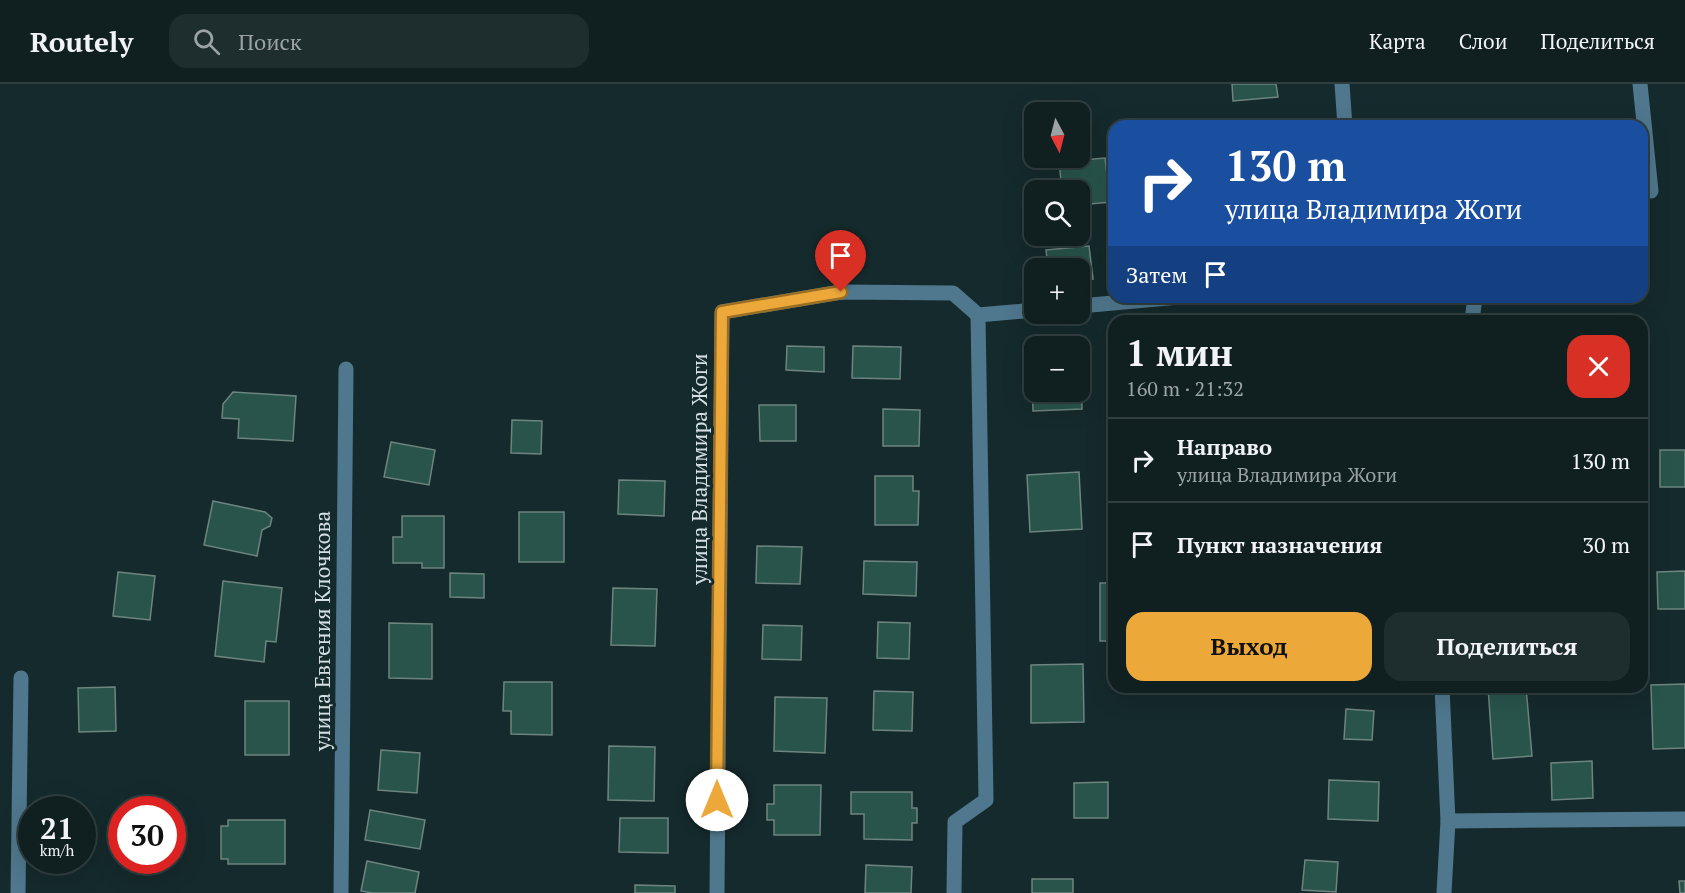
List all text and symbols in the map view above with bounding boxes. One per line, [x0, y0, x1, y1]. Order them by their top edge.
search box [169, 14, 589, 68]
text: Routely [30, 23, 133, 60]
icon: search [190, 25, 223, 58]
text: Поиск [238, 27, 302, 56]
text: Карта [1369, 27, 1426, 55]
text: Слои [1459, 27, 1508, 55]
text: Поделиться [1541, 27, 1655, 55]
north arrow [1024, 102, 1090, 168]
map controls [1024, 102, 1090, 402]
text: 130 m [1225, 137, 1346, 193]
icon: right [1126, 144, 1204, 222]
button: search [1024, 180, 1090, 246]
text: улица Владимира Жоги [1225, 191, 1522, 227]
pin [815, 230, 866, 292]
icon: arrive [824, 239, 857, 272]
button: + [1024, 258, 1090, 324]
icon: arrive [1199, 258, 1232, 291]
text: Затем [1126, 260, 1187, 289]
text: 1 мин [1126, 329, 1233, 376]
button: close [1567, 335, 1630, 398]
button: − [1024, 336, 1090, 402]
street label: улица Владимира Жоги [685, 353, 713, 586]
text: 160 m · 21:32 [1126, 375, 1244, 402]
text: Направо [1177, 432, 1272, 461]
icon: right [1126, 444, 1159, 477]
text: 130 m [1570, 446, 1630, 475]
text: улица Владимира Жоги [1177, 461, 1397, 488]
street label: улица Евгения Клочкова [308, 511, 336, 752]
icon: arrive [1126, 528, 1159, 561]
text: Пункт назначения [1177, 530, 1382, 559]
text: 30 m [1582, 530, 1630, 559]
button: Выход [1126, 612, 1372, 681]
button: Поделиться [1384, 612, 1630, 681]
position arrow [685, 768, 749, 832]
speed limit sign: 30 [108, 796, 186, 874]
text: 21 [40, 808, 74, 848]
text: km/h [40, 840, 74, 860]

